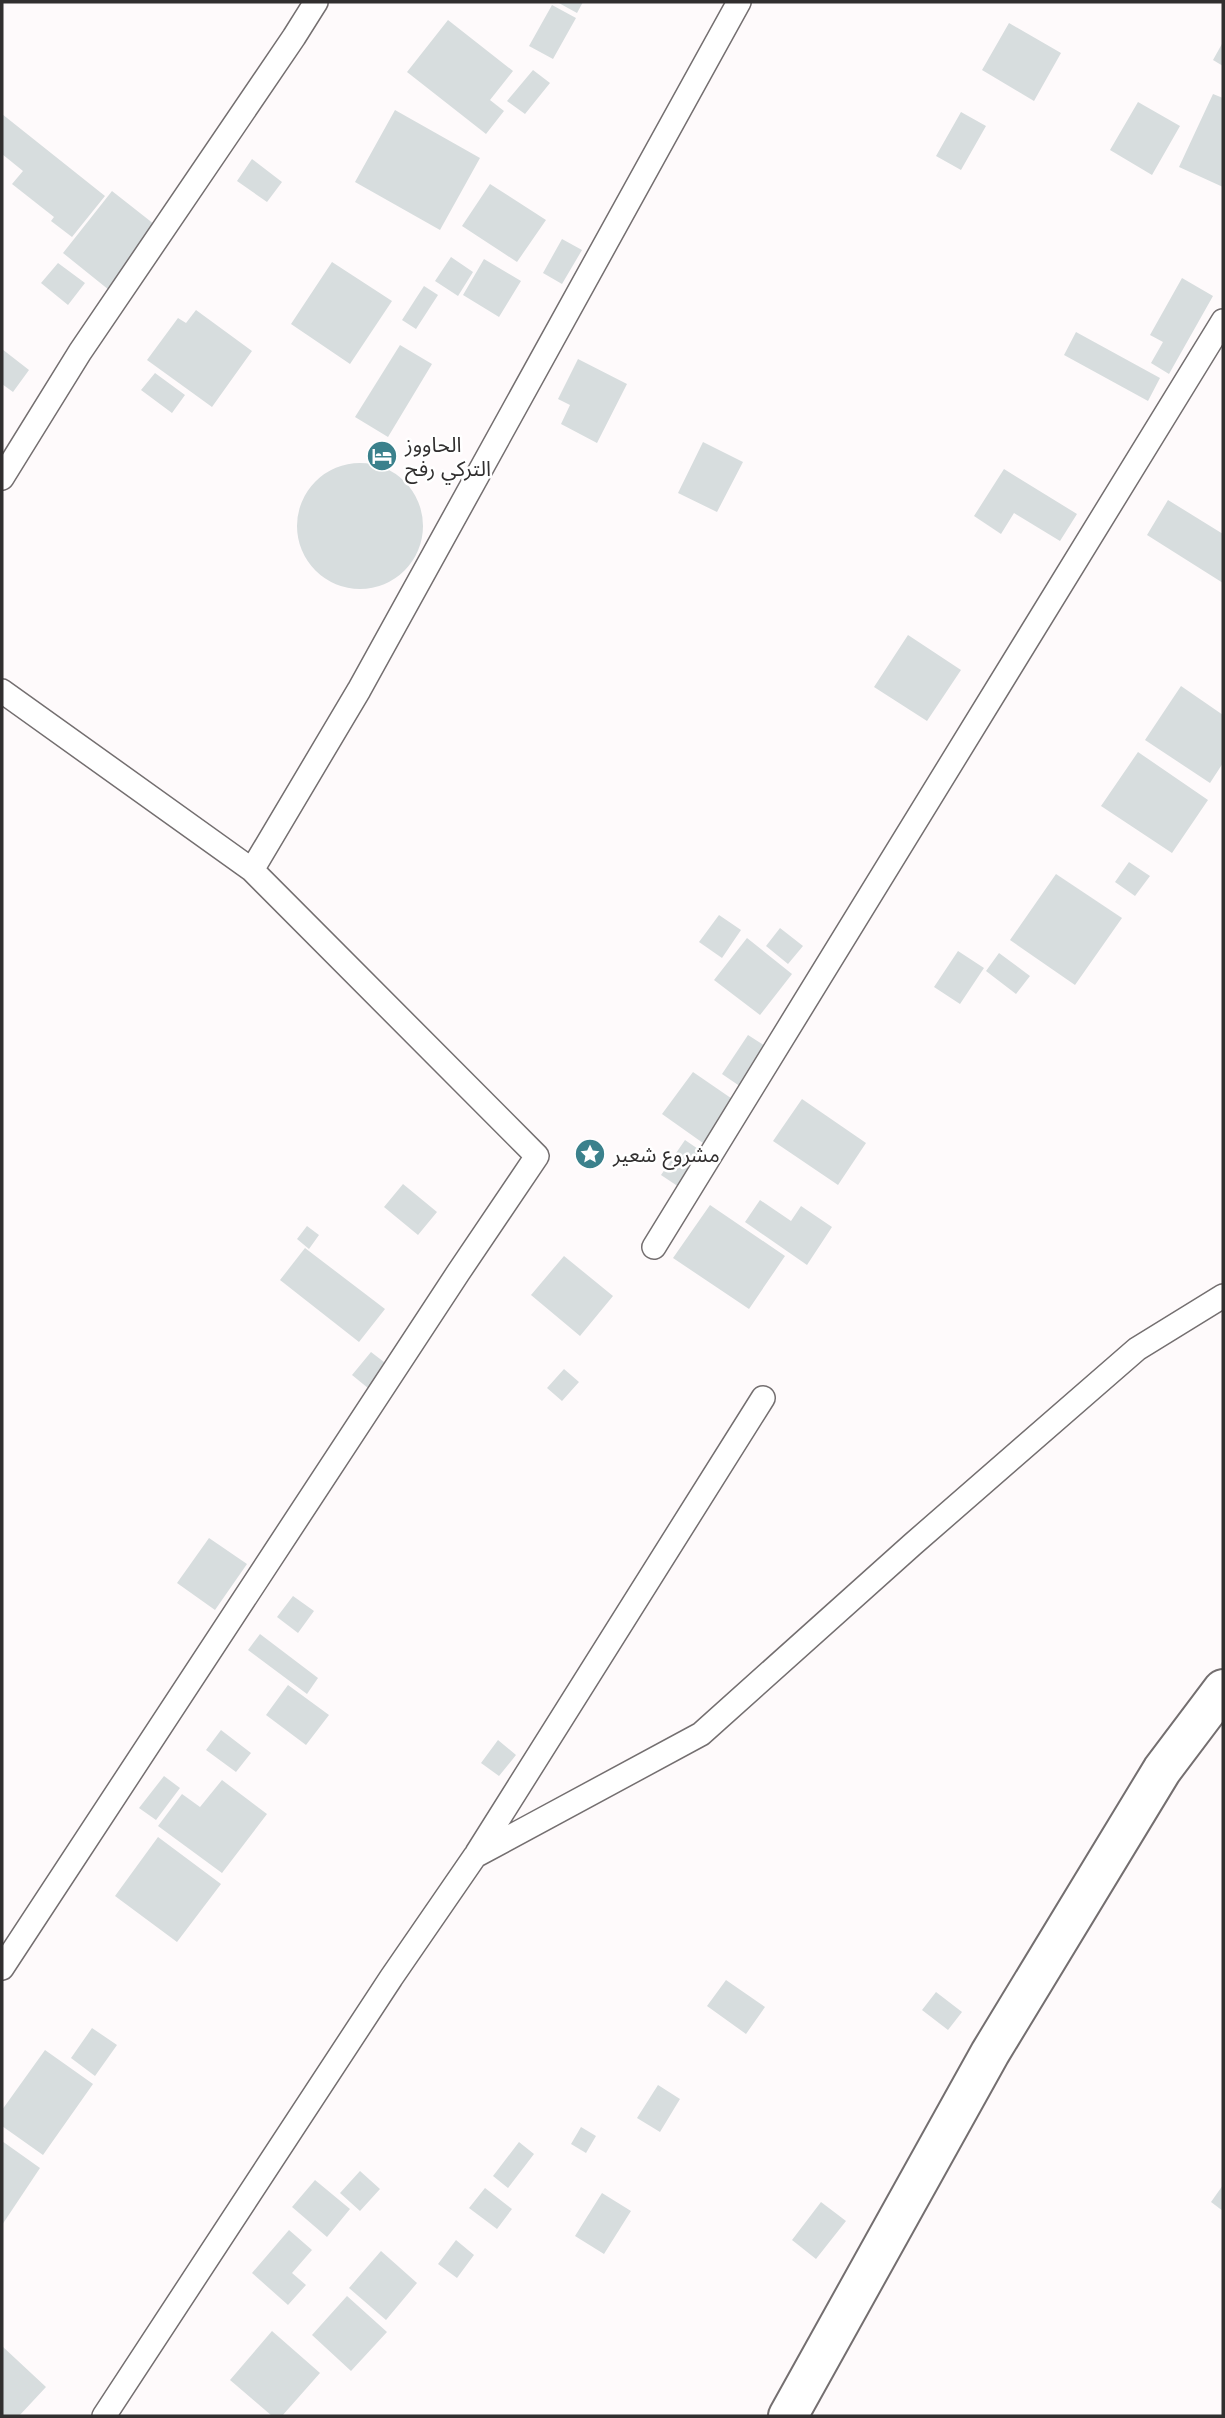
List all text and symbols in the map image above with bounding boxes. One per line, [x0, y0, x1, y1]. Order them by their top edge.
place label: الحاووز التركي رفح [404, 432, 491, 484]
hotel icon: الحاووز التركي رفح [365, 439, 399, 473]
place icon: مشروع شعير [573, 1137, 607, 1171]
place label: مشروع شعير [612, 1142, 720, 1170]

